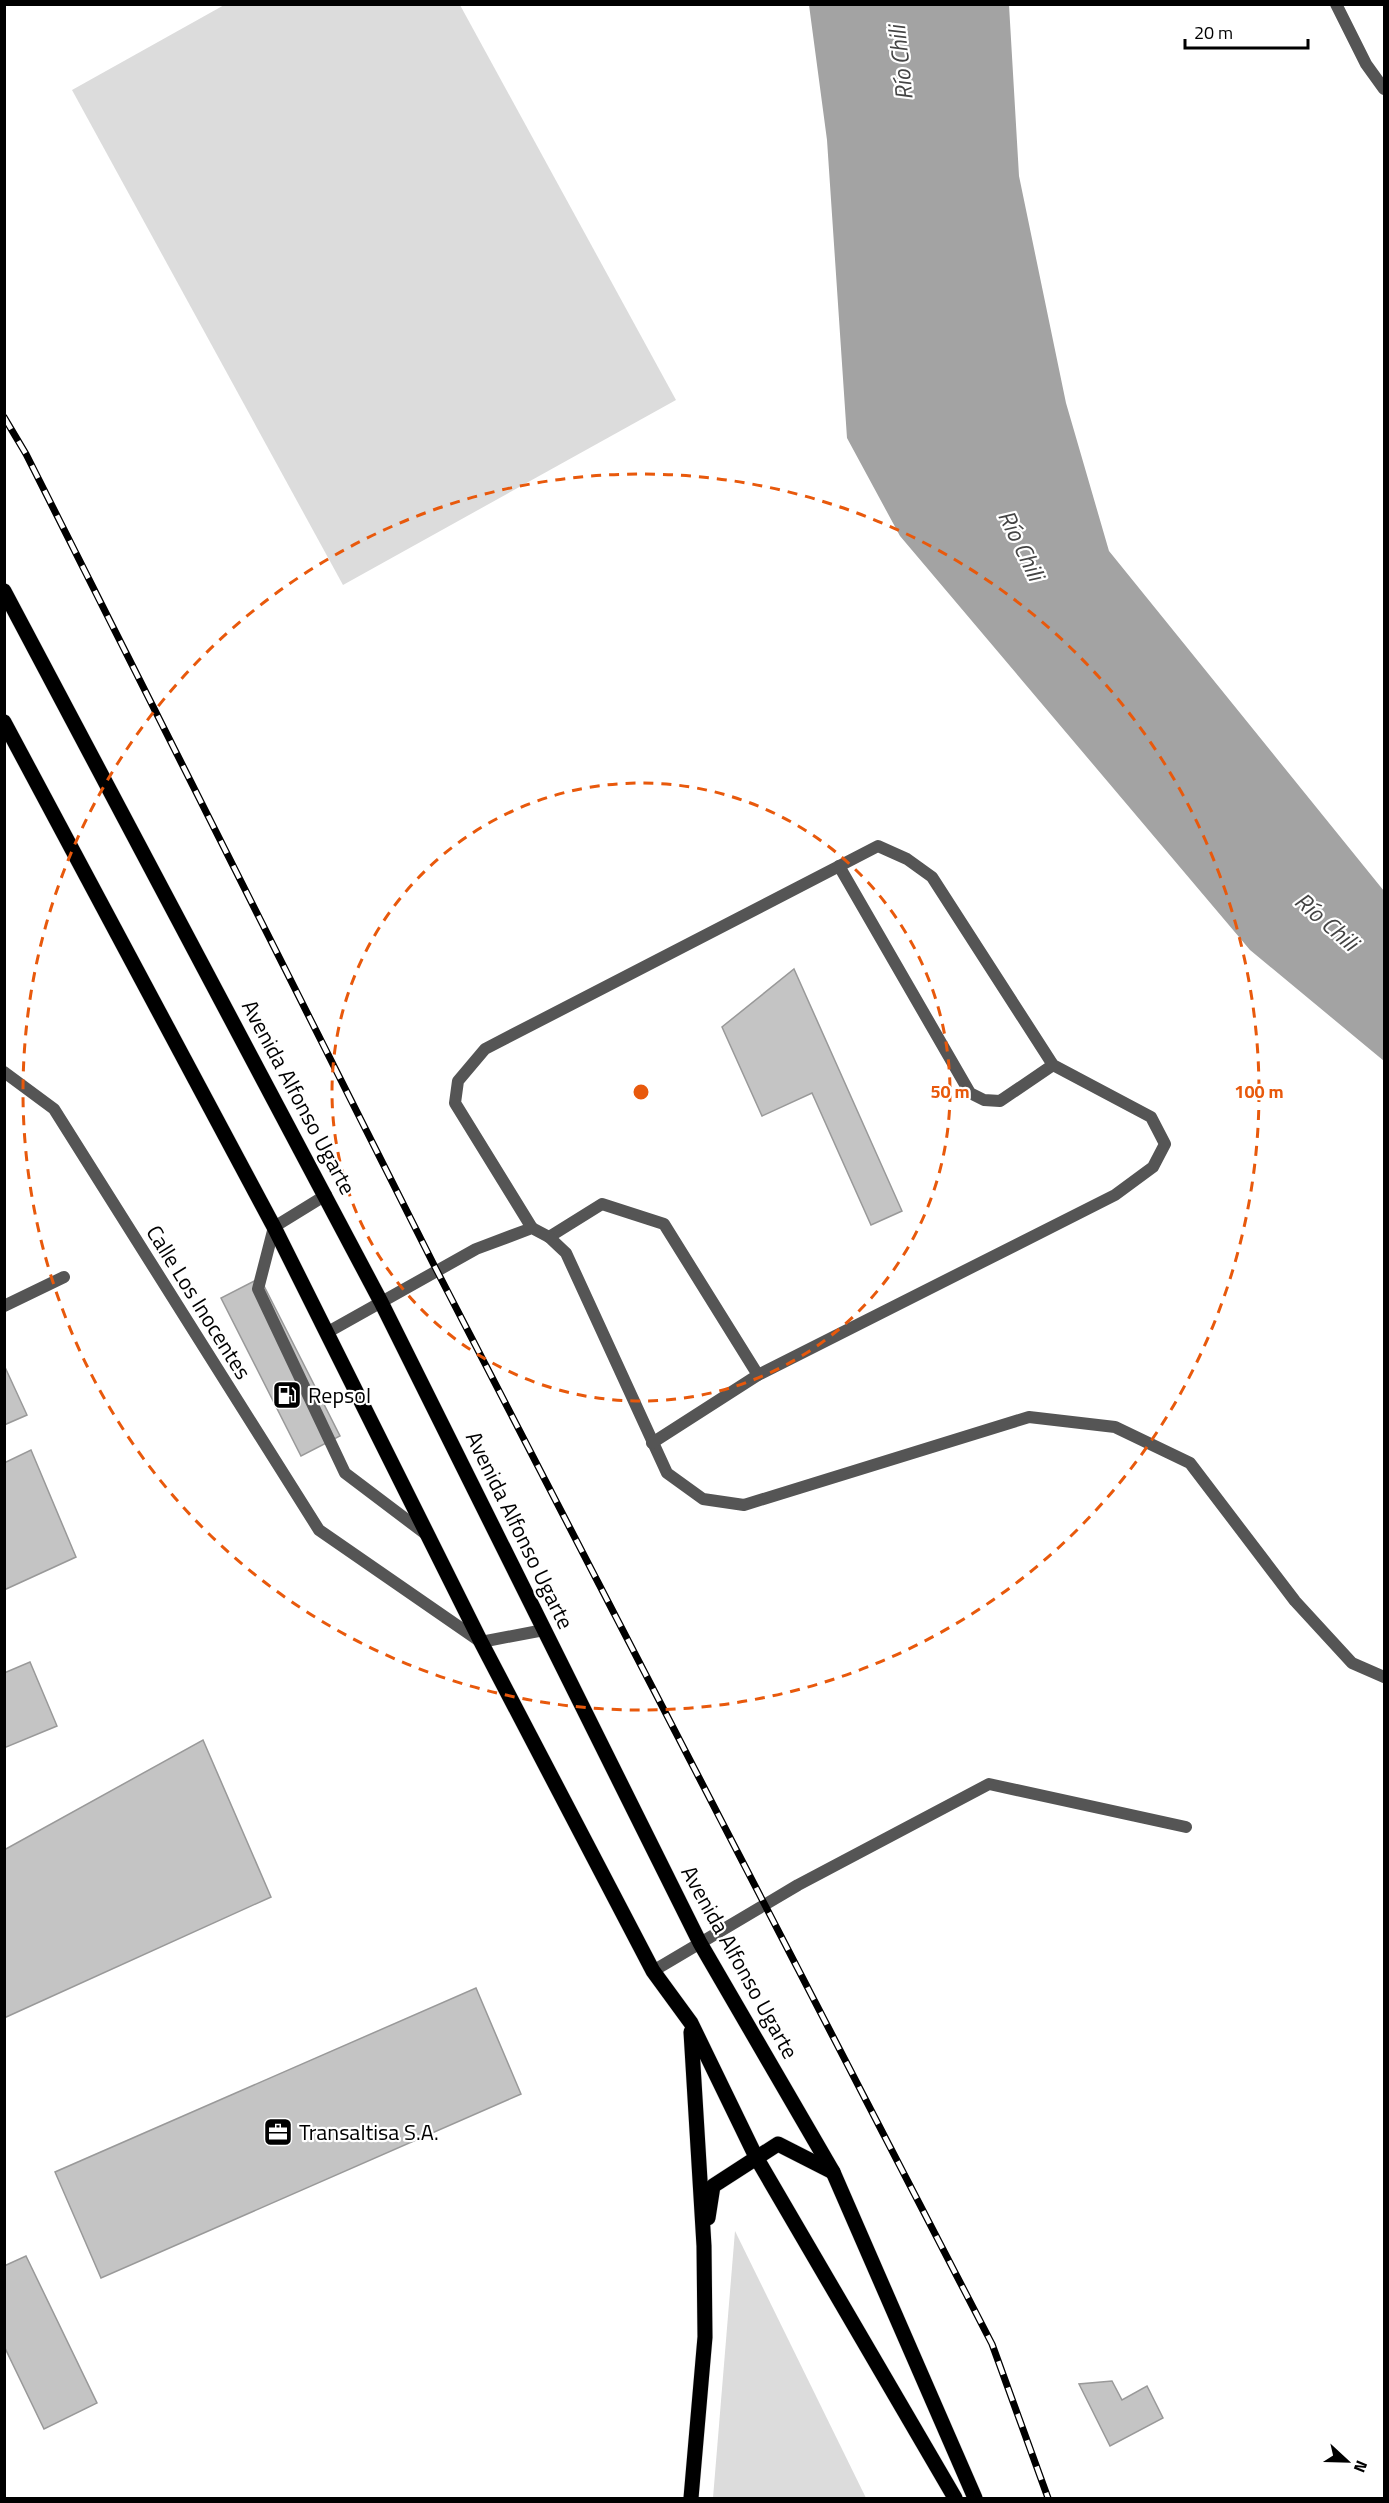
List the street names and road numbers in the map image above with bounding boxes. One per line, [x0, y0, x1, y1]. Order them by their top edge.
street label: Avenida Alfonso Ugarte [233, 993, 365, 1201]
street label: Calle Los Inocentes [138, 1218, 260, 1386]
street label: Avenida Alfonso Ugarte [457, 1425, 583, 1635]
street label: Avenida Alfonso Ugarte [673, 1859, 807, 2065]

